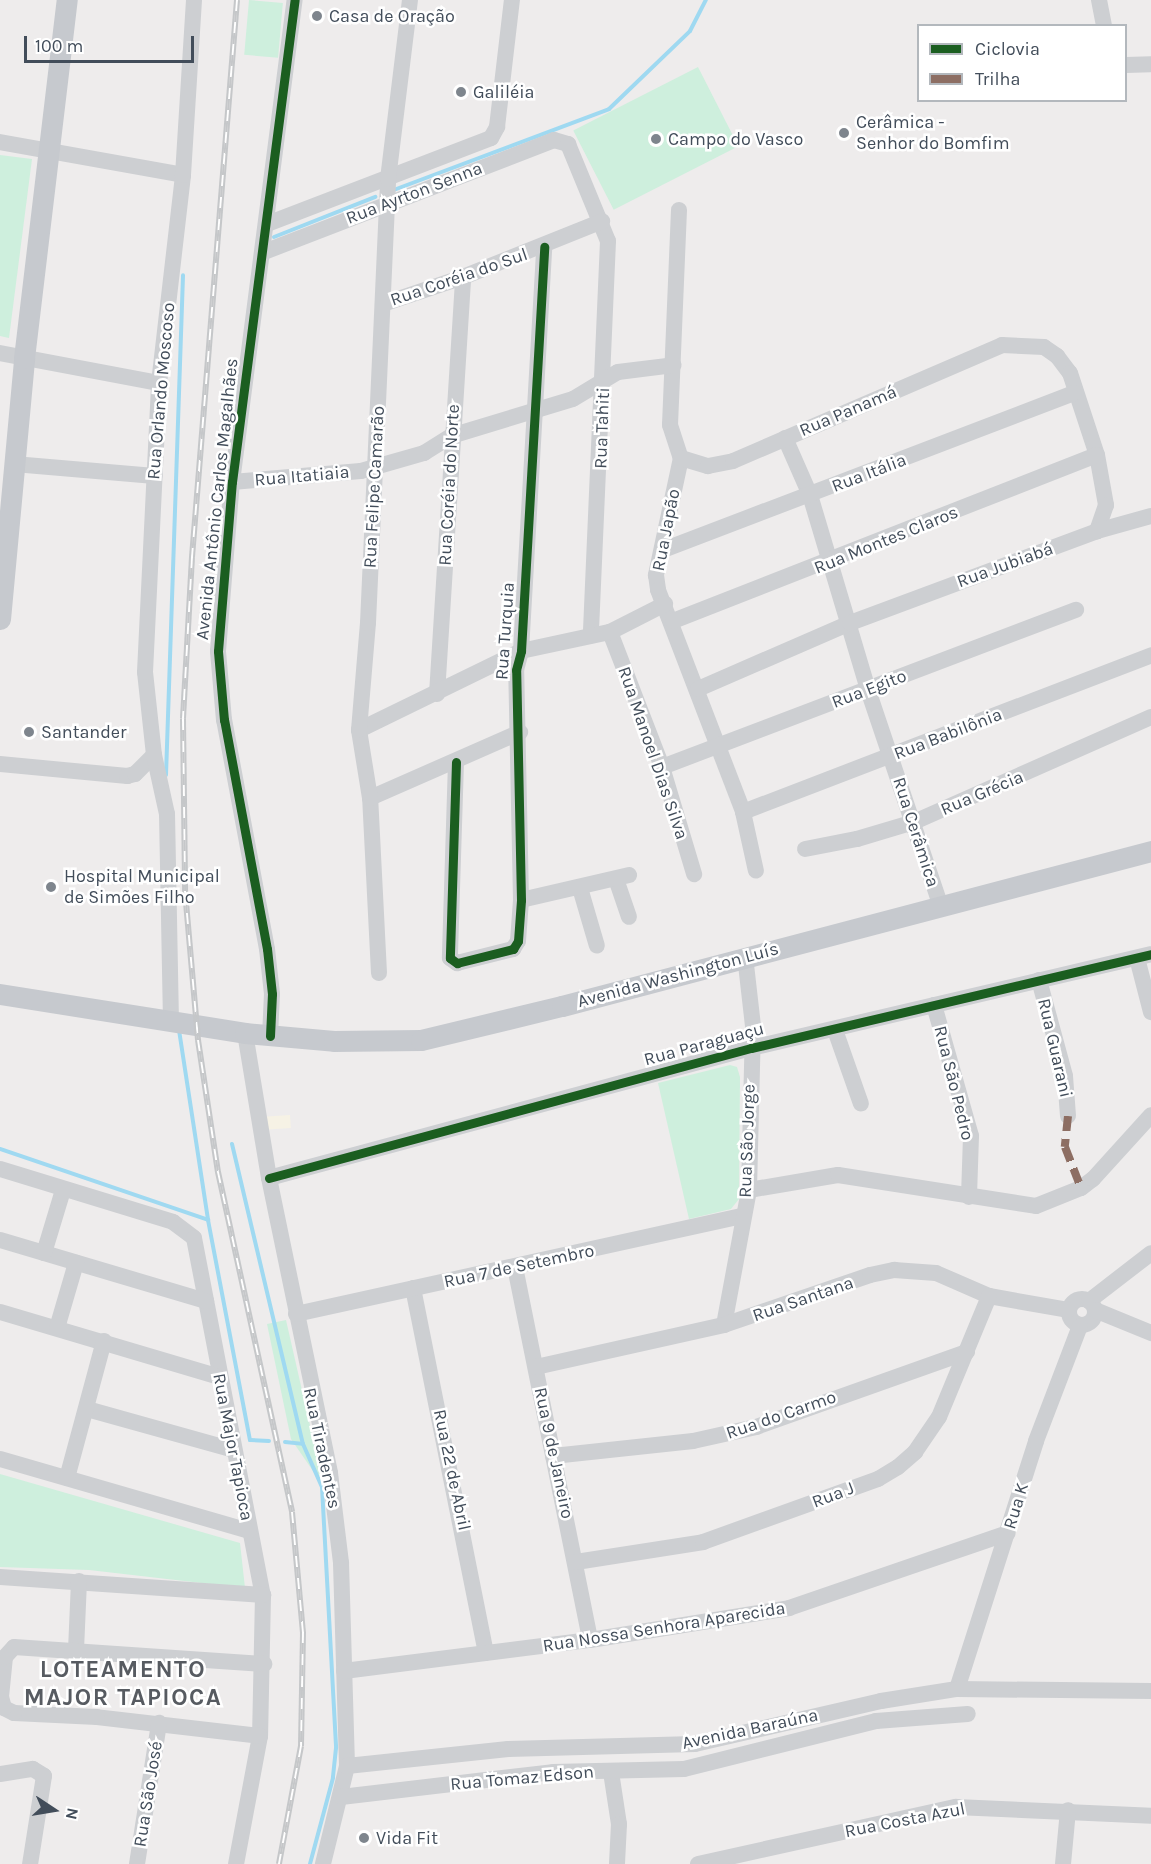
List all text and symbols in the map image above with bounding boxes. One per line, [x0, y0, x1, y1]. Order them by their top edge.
place label: Casa de Oração [329, 5, 455, 27]
marker: Casa de Oração [310, 9, 324, 23]
scale bar [27, 24, 196, 62]
legend [917, 24, 1127, 102]
text: 100 m [35, 35, 83, 57]
text: Ciclovia [975, 38, 1040, 60]
text: Trilha [975, 68, 1020, 90]
place label: Galiléia [473, 81, 534, 103]
marker: Galiléia [454, 85, 468, 99]
place label: Cerâmica - Senhor do Bomfim [856, 112, 1009, 154]
marker: Cerâmica - Senhor do Bomfim [837, 126, 851, 140]
place label: Campo do Vasco [668, 128, 803, 150]
marker: Campo do Vasco [649, 132, 663, 146]
street label: Rua Ayrton Senna [343, 157, 485, 229]
street label: Rua Coréia do Sul [387, 243, 531, 311]
street label: Rua Orlando Moscoso [142, 302, 180, 480]
street label: Avenida Antônio Carlos Magalhães [191, 357, 243, 641]
street label: Rua Panamá [796, 381, 900, 441]
street label: Rua Tahiti [590, 387, 614, 469]
street label: Rua Coréia do Norte [434, 404, 464, 566]
street label: Rua Felipe Camarão [359, 405, 389, 569]
street label: Rua Itália [829, 449, 909, 497]
street label: Rua Itatiaia [254, 461, 350, 491]
street label: Rua Japão [647, 487, 685, 573]
street label: Rua Montes Claros [811, 501, 961, 579]
street label: Rua Jubiabá [954, 538, 1056, 592]
street label: Rua Turquia [491, 581, 519, 681]
street label: Rua Manoel Dias Silva [613, 664, 693, 842]
street label: Rua Egito [829, 665, 909, 713]
street label: Rua Babilônia [891, 703, 1005, 765]
place label: Santander [41, 721, 127, 743]
marker: Santander [22, 725, 36, 739]
street label: Rua Grécia [937, 766, 1027, 820]
street label: Rua Cerâmica [888, 774, 944, 890]
place label: Hospital Municipal de Simões Filho [64, 866, 220, 908]
marker: Hospital Municipal de Simões Filho [42, 878, 60, 896]
street label: Avenida Washington Luís [575, 938, 781, 1012]
street label: Rua Guarani [1033, 996, 1077, 1100]
street label: Rua Paraguaçu [642, 1018, 766, 1070]
street label: Rua São Pedro [929, 1024, 979, 1142]
street label: Rua São Jorge [734, 1084, 760, 1198]
street label: Rua 7 de Setembro [442, 1240, 596, 1292]
street label: Rua Santana [750, 1272, 856, 1326]
street label: Rua Major Tapioca [208, 1371, 258, 1523]
street label: Rua 9 de Janeiro [530, 1385, 578, 1521]
street label: Rua Tiradentes [299, 1386, 345, 1510]
street label: Rua do Carmo [723, 1386, 839, 1444]
street label: Rua 22 de Abril [429, 1407, 475, 1533]
street label: Rua J [809, 1477, 857, 1513]
street label: Rua K [999, 1480, 1033, 1532]
street label: Rua Nossa Senhora Aparecida [541, 1597, 787, 1657]
district label: LOTEAMENTO MAJOR TAPIOCA [24, 1656, 222, 1712]
street label: Avenida Baraúna [680, 1704, 820, 1754]
street label: Rua São José [129, 1740, 167, 1848]
street label: Rua Tomaz Edson [449, 1761, 595, 1795]
north arrow [24, 1780, 84, 1840]
street label: Rua Costa Azul [843, 1798, 967, 1842]
text: N [62, 1806, 83, 1821]
place label: Vida Fit [376, 1827, 438, 1849]
marker: Vida Fit [357, 1831, 371, 1845]

